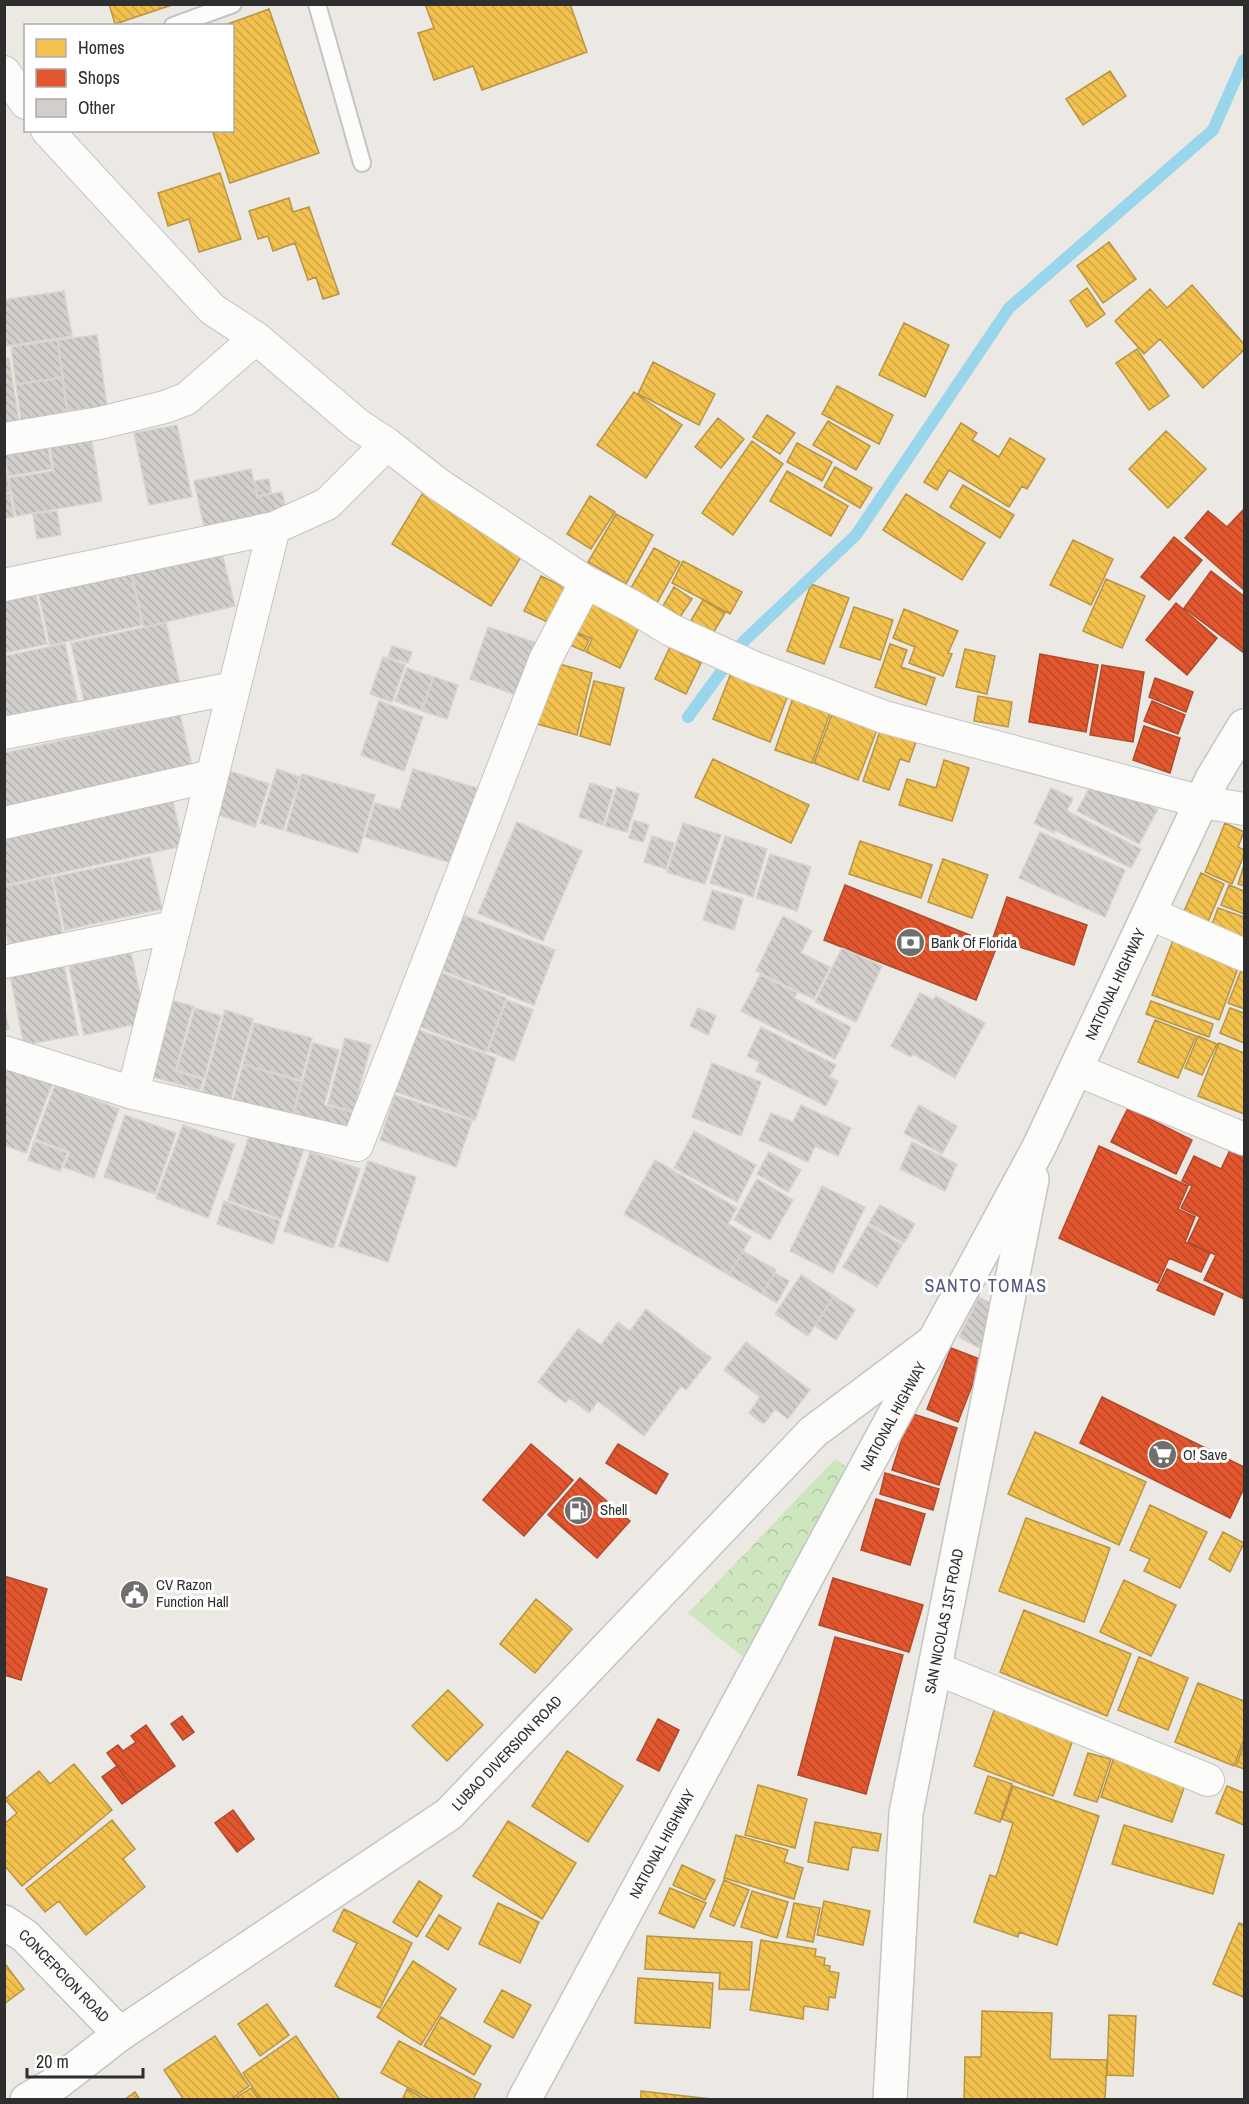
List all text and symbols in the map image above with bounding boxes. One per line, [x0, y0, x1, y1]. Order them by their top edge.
legend [24, 24, 234, 132]
text: Homes [78, 35, 125, 60]
text: Shops [78, 65, 120, 90]
text: Other [78, 95, 115, 120]
street label: NATIONAL HIGHWAY [1080, 924, 1151, 1043]
bank icon: Bank Of Florida [894, 927, 926, 959]
place label: Bank Of Florida [931, 932, 1017, 953]
district label: SANTO TOMAS [924, 1273, 1048, 1298]
street label: NATIONAL HIGHWAY [855, 1357, 931, 1474]
supermarket icon: O! Save [1146, 1439, 1178, 1471]
place label: O! Save [1183, 1444, 1228, 1465]
fuel station icon: Shell [563, 1494, 595, 1526]
place label: Shell [600, 1499, 627, 1520]
street label: SAN NICOLAS 1ST ROAD [919, 1547, 968, 1696]
place label: CV Razon Function Hall [156, 1574, 228, 1612]
public building icon: CV Razon Function Hall [119, 1578, 151, 1610]
street label: LUBAO DIVERSION ROAD [447, 1691, 567, 1815]
street label: NATIONAL HIGHWAY [624, 1785, 700, 1902]
street label: CONCEPCION ROAD [15, 1924, 114, 2027]
scale bar [27, 2041, 142, 2079]
text: 20 m [36, 2049, 69, 2074]

